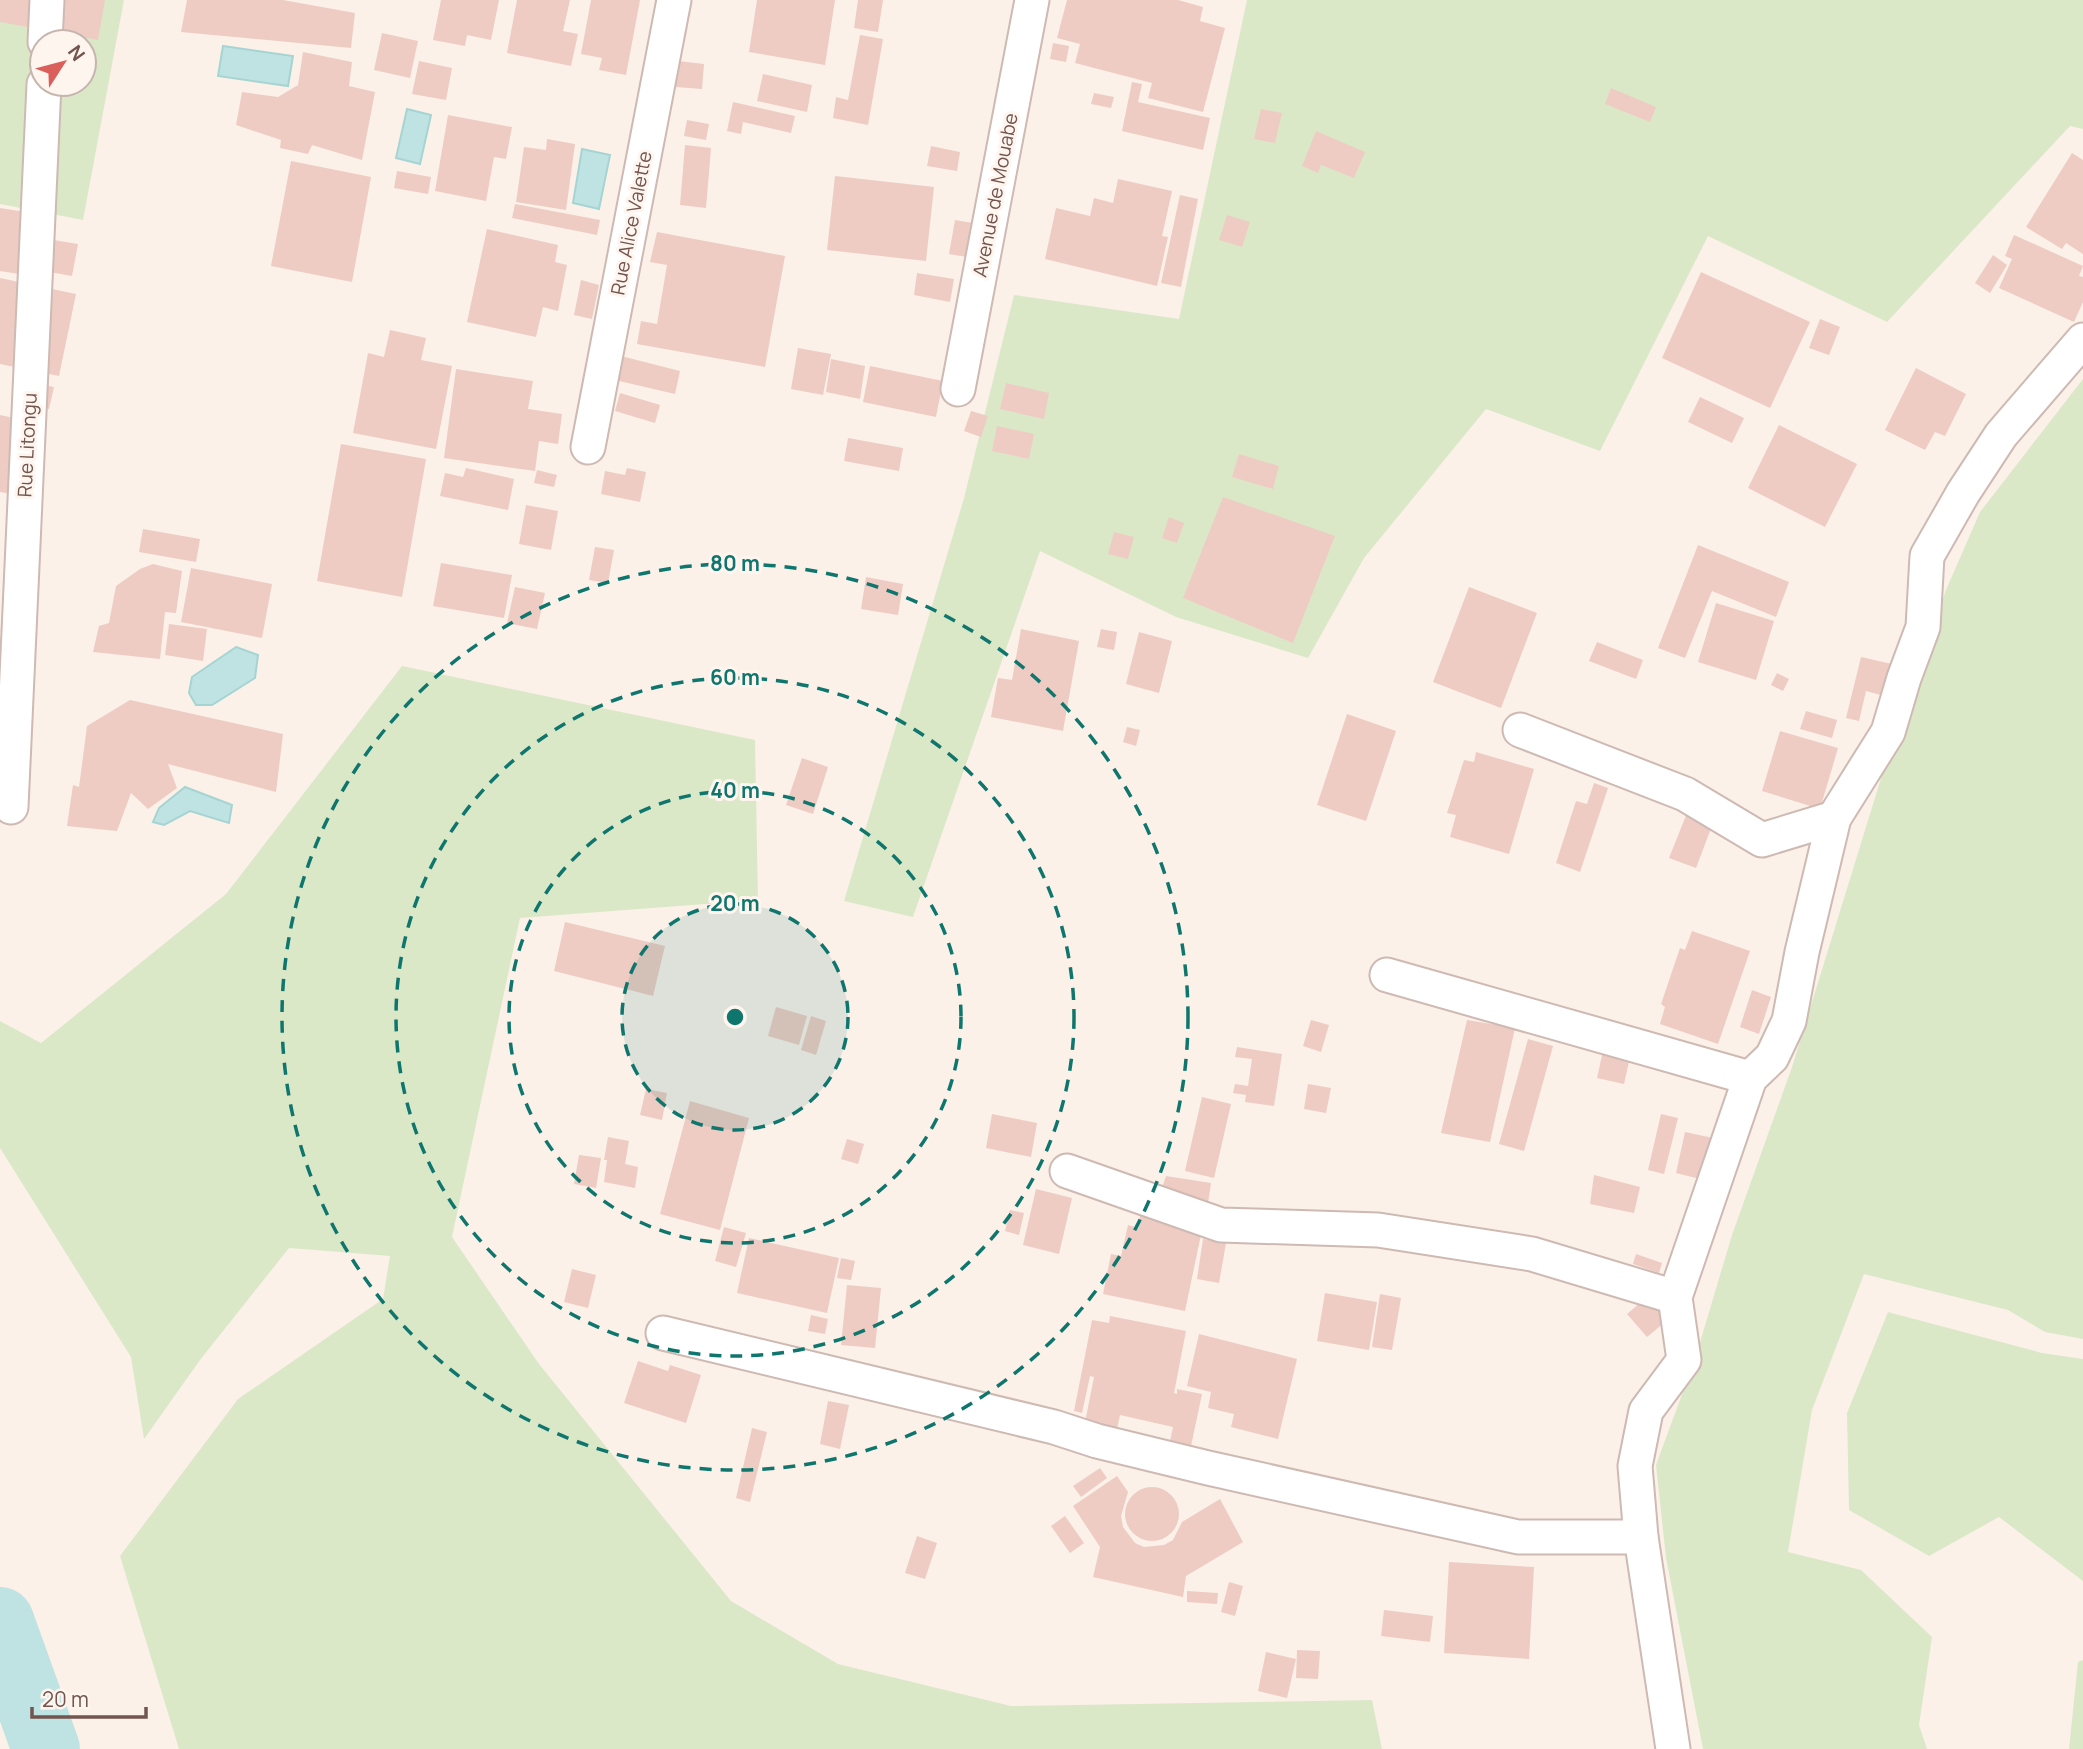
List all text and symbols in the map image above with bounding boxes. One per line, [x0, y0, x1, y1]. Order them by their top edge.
north arrow [28, 28, 98, 98]
text: N [62, 40, 91, 66]
street label: Avenue de Mouabe [966, 111, 1024, 279]
street label: Rue Alice Valette [604, 149, 658, 297]
street label: Rue Litongu [11, 392, 43, 498]
text: 80 m [710, 549, 760, 577]
text: 60 m [710, 663, 760, 691]
text: 40 m [710, 776, 760, 804]
text: 20 m [710, 889, 760, 917]
centre of rings [723, 1005, 747, 1029]
scale bar [32, 1676, 145, 1720]
text: 20 m [42, 1685, 89, 1713]

